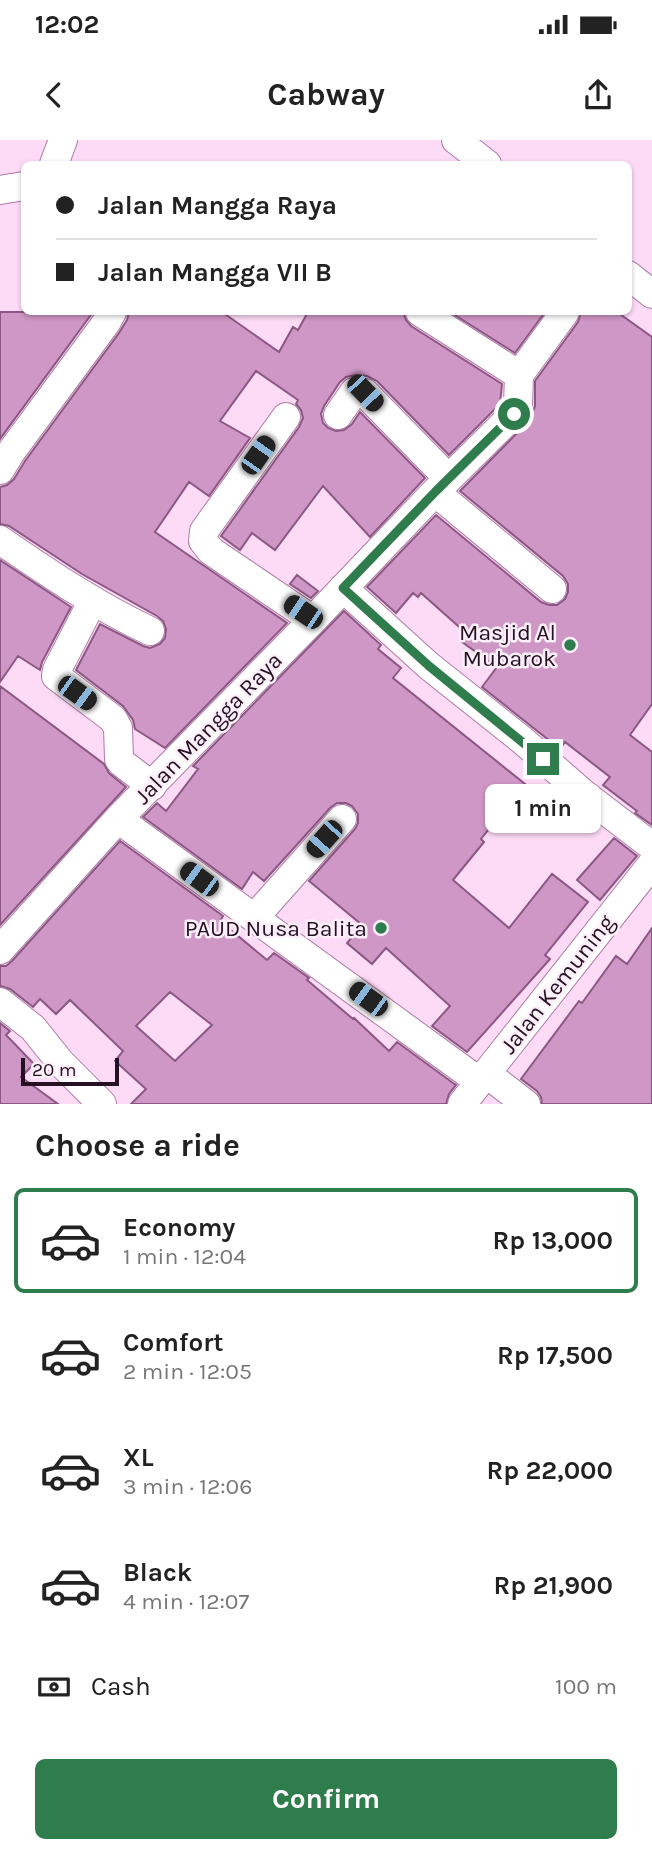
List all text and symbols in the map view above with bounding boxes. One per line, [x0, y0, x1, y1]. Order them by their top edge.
text: 12:02 [35, 9, 99, 40]
icon: back [35, 76, 73, 114]
text: Cabway [267, 76, 385, 113]
icon: share [579, 76, 617, 114]
text: Jalan Mangga Raya [98, 190, 337, 221]
text: Jalan Mangga VII B [98, 257, 332, 288]
car [343, 371, 388, 415]
route start [498, 398, 530, 430]
car [238, 432, 279, 478]
car [280, 592, 327, 632]
place label: Masjid Al Mubarok [459, 619, 556, 672]
marker: Masjid Al Mubarok [562, 637, 578, 653]
street label: Jalan Mangga Raya [129, 647, 288, 810]
car [54, 672, 101, 714]
route end [527, 743, 559, 775]
callout: 1 min [485, 784, 601, 832]
text: 1 min [514, 795, 572, 822]
car [303, 816, 346, 862]
car [176, 858, 223, 900]
street label: Jalan Kemuning [495, 909, 620, 1059]
place label: PAUD Nusa Balita [185, 915, 367, 942]
marker: PAUD Nusa Balita [373, 920, 389, 936]
car [345, 978, 392, 1020]
scale bar [21, 1055, 119, 1087]
text: 20 m [32, 1059, 77, 1081]
text: Choose a ride [35, 1127, 240, 1164]
icon: car [39, 1209, 102, 1272]
text: Economy [123, 1212, 235, 1243]
text: Rp 13,000 [492, 1225, 613, 1256]
text: 1 min · 12:04 [123, 1243, 246, 1270]
icon: car [39, 1324, 102, 1387]
text: Comfort [123, 1327, 224, 1358]
text: Rp 17,500 [497, 1340, 613, 1371]
text: 2 min · 12:05 [123, 1358, 252, 1385]
icon: car [39, 1439, 102, 1502]
text: XL [123, 1442, 154, 1473]
text: Rp 22,000 [486, 1455, 613, 1486]
text: 3 min · 12:06 [123, 1473, 252, 1500]
icon: car [39, 1554, 102, 1617]
text: Black [123, 1557, 192, 1588]
text: Rp 21,900 [494, 1570, 613, 1601]
text: 4 min · 12:07 [123, 1588, 249, 1615]
icon: cash [35, 1668, 73, 1706]
text: Cash [91, 1671, 151, 1702]
text: 100 m [555, 1673, 617, 1700]
button: Confirm [35, 1759, 617, 1839]

